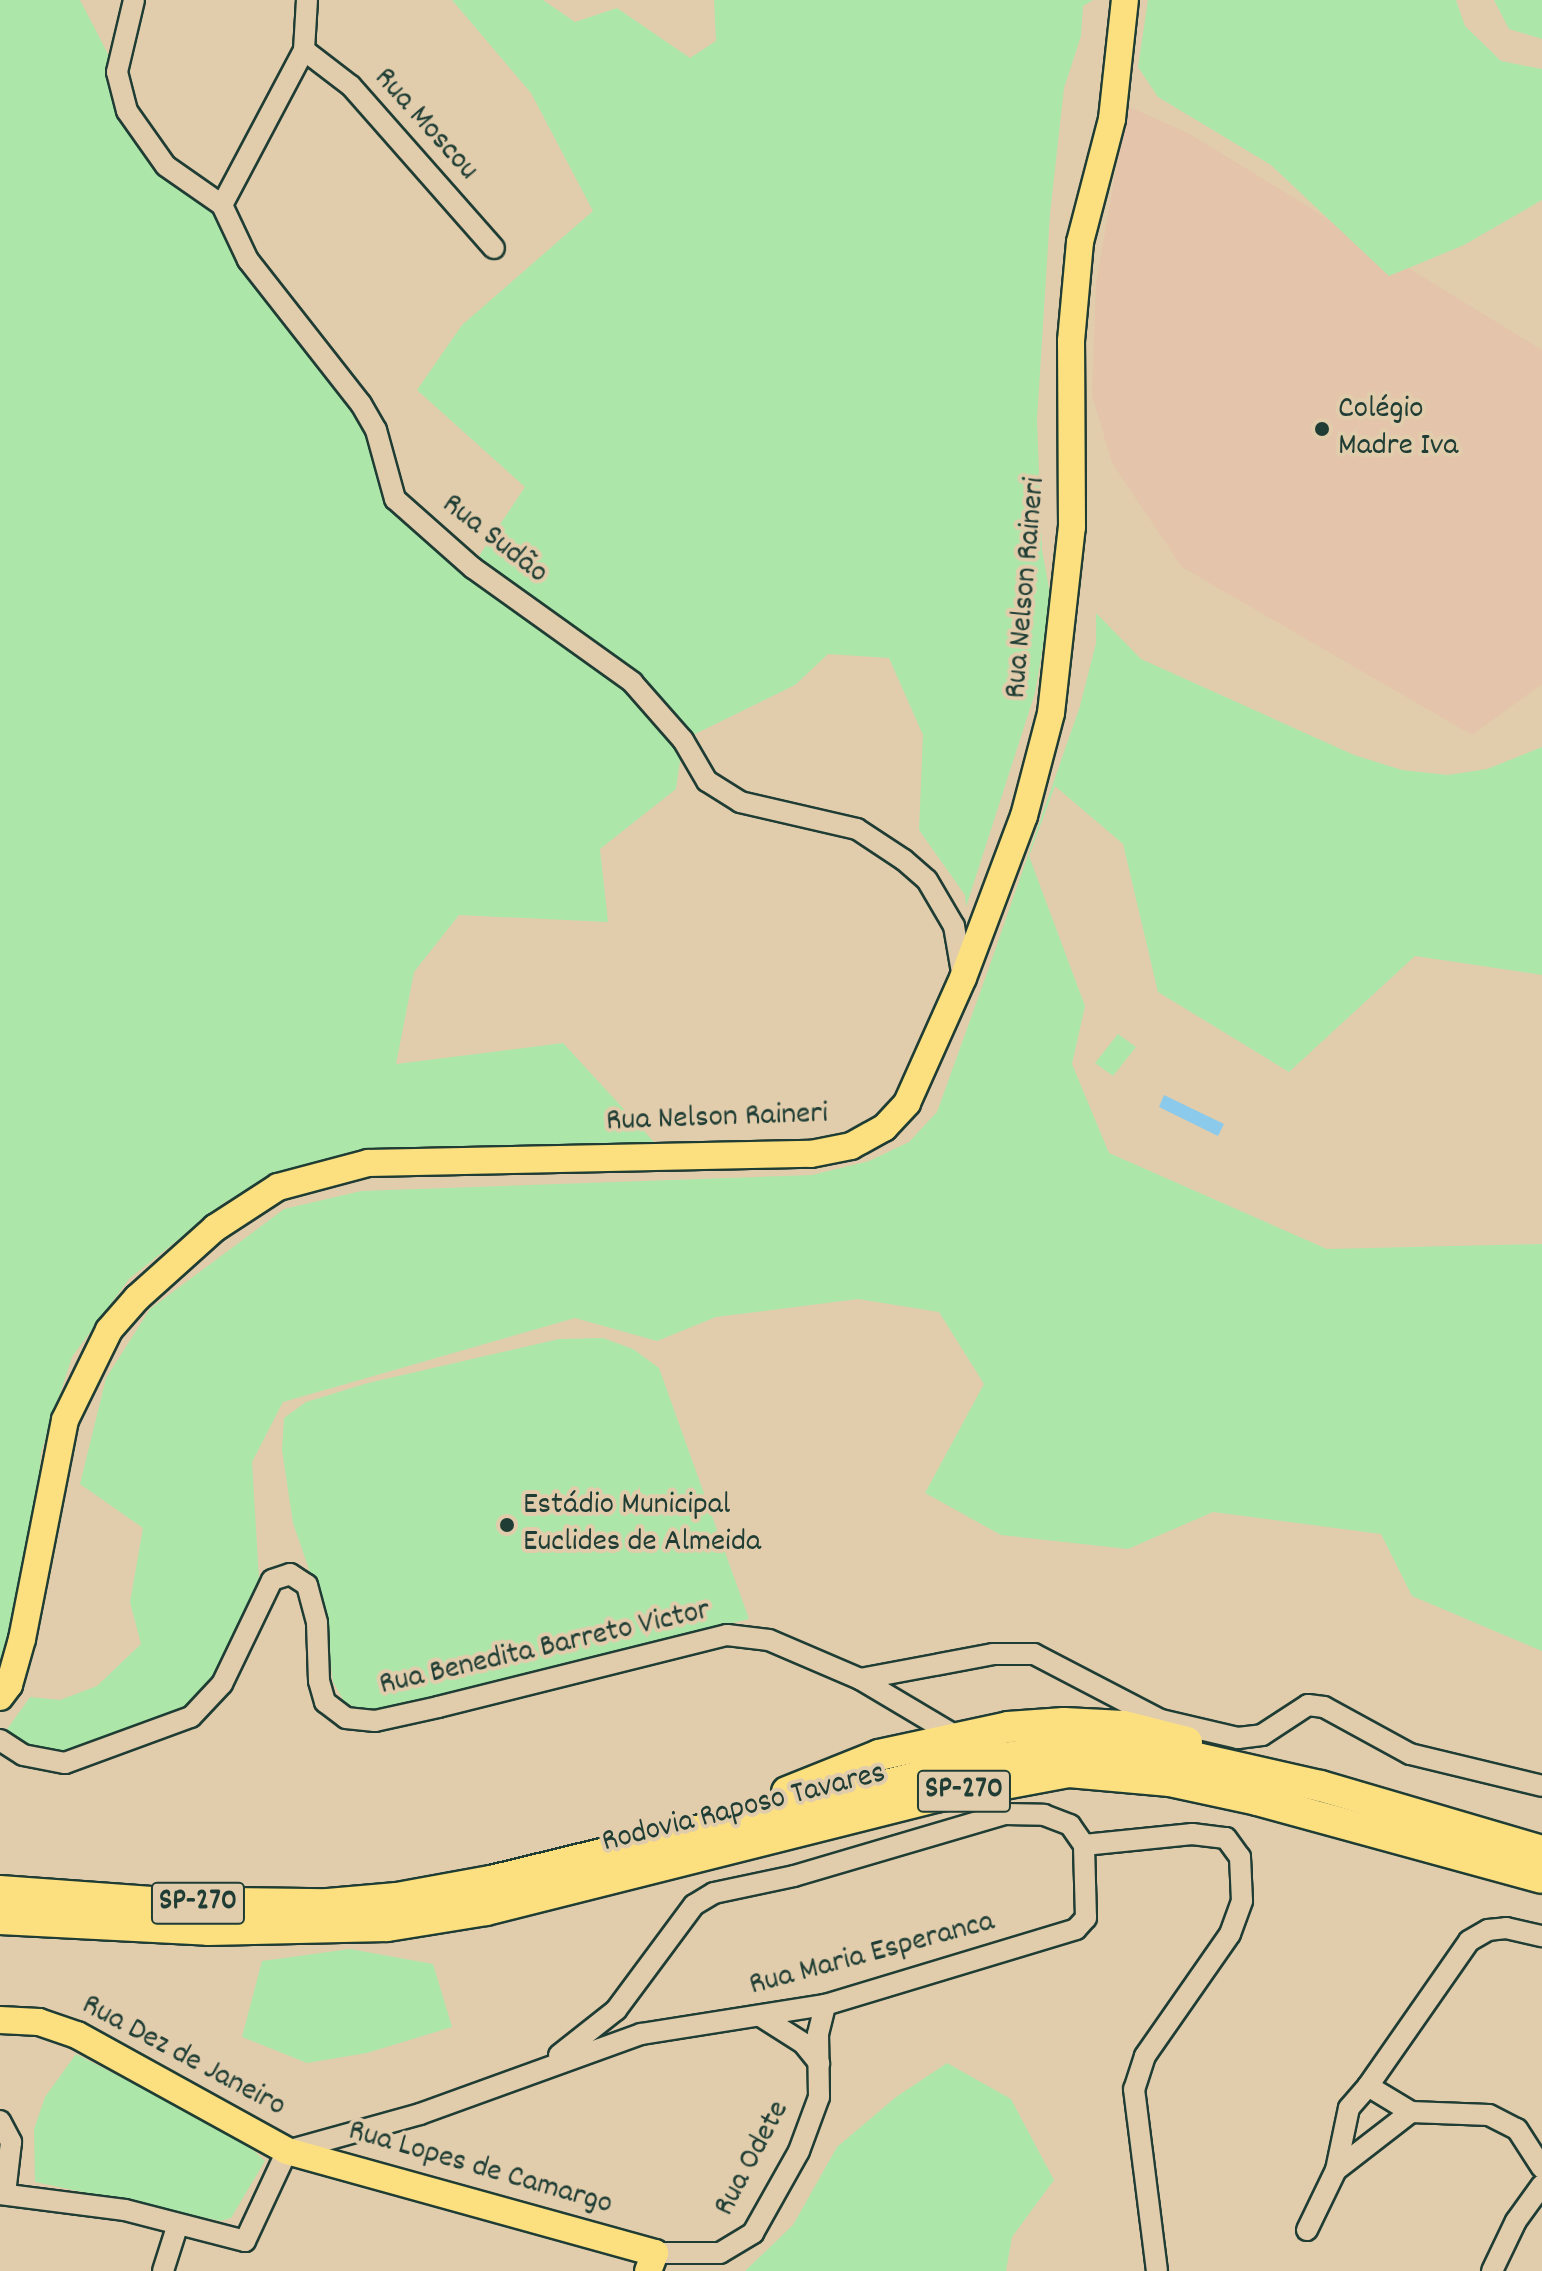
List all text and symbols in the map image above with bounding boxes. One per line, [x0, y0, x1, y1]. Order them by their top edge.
street label: Rua Moscou [364, 60, 486, 190]
place label: Colégio Madre Iva [1338, 392, 1458, 467]
marker: Colégio Madre Iva [1313, 420, 1331, 438]
street label: Rua Nelson Raineri [998, 476, 1056, 700]
street label: Rua Sudão [433, 486, 555, 594]
street label: Rua Nelson Raineri [605, 1096, 829, 1142]
place label: Estádio Municipal Euclides de Almeida [523, 1488, 761, 1563]
marker: Estádio Municipal Euclides de Almeida [498, 1516, 516, 1534]
street label: Rua Benedita Barreto Victor [376, 1592, 714, 1706]
street label: Rodovia Raposo Tavares [598, 1755, 890, 1863]
road number: SP-270 [916, 1765, 1012, 1817]
road number: SP-270 [150, 1877, 246, 1929]
street label: Rua Maria Esperanca [745, 1904, 999, 2006]
street label: Rua Dez de Janeiro [74, 1987, 292, 2127]
street label: Rua Odete [707, 2095, 799, 2223]
street label: Rua Lopes de Camargo [343, 2113, 617, 2225]

